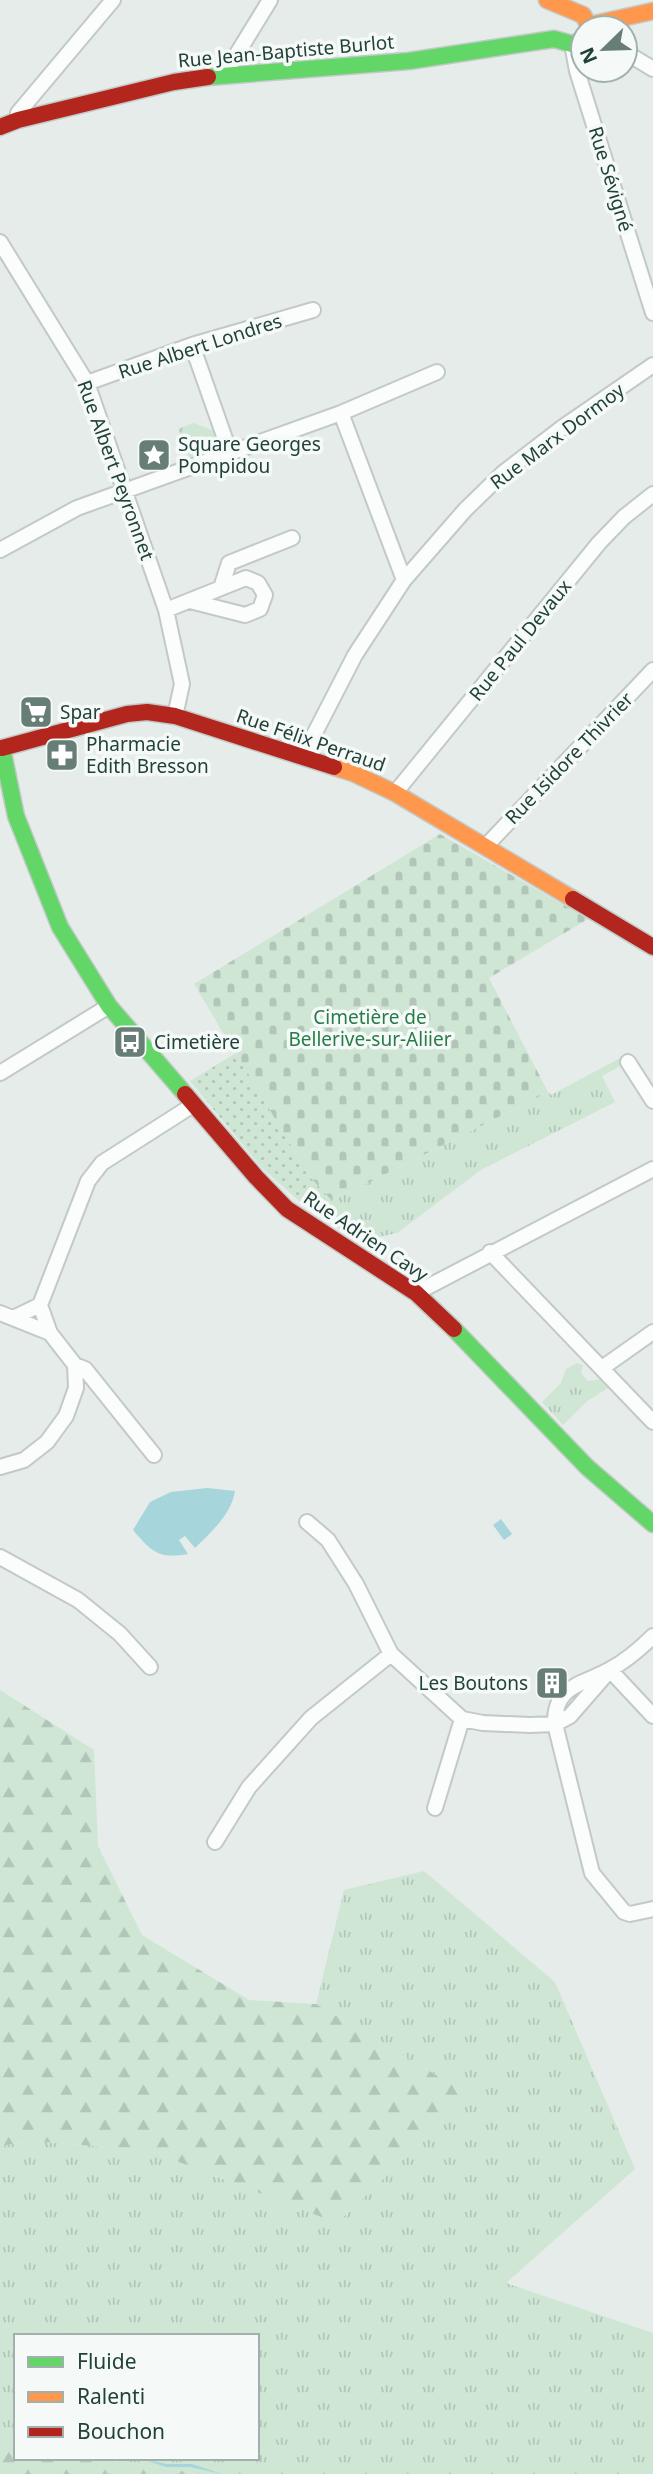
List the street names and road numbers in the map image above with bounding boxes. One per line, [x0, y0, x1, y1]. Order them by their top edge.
street label: Rue Jean-Baptiste Burlot [177, 29, 395, 73]
street label: Rue Sévigné [583, 123, 639, 235]
street label: Rue Albert Londres [115, 307, 285, 385]
street label: Rue Albert Peyronnet [71, 376, 161, 564]
street label: Rue Marx Dormoy [485, 377, 630, 495]
street label: Rue Paul Devaux [463, 574, 577, 706]
street label: Rue Isidore Thivrier [499, 686, 639, 830]
street label: Rue Félix Perraud [233, 702, 389, 778]
street label: Rue Adrien Cavy [299, 1185, 434, 1288]

